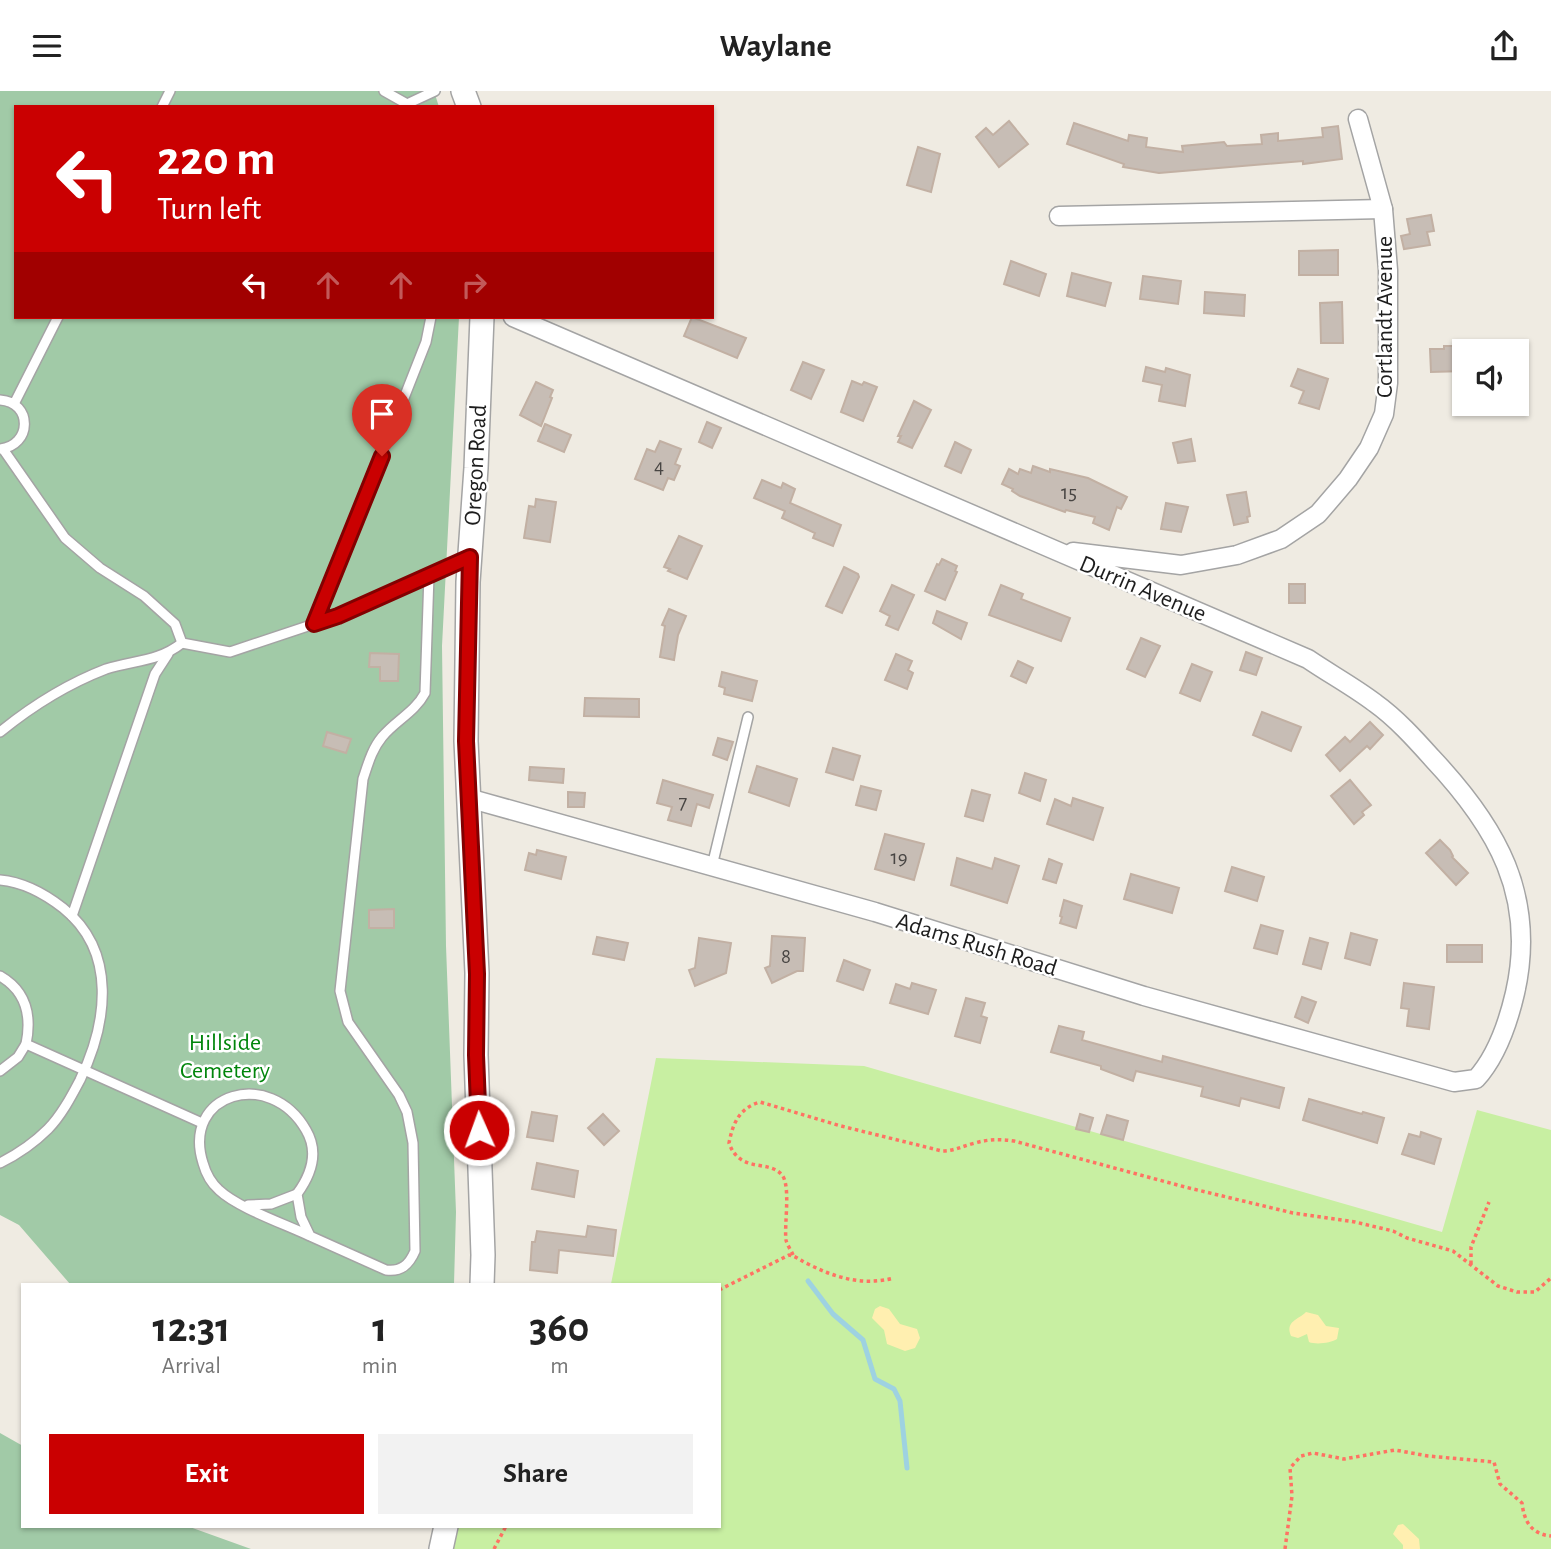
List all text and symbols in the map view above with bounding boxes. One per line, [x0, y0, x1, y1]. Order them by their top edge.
icon: menu [28, 27, 66, 65]
icon: share [1485, 27, 1523, 65]
text: Waylane [719, 30, 832, 62]
icon: left [42, 133, 133, 224]
text: 220 m [157, 135, 276, 184]
text: Turn left [157, 193, 261, 225]
street label: Cortlandt Avenue [1373, 236, 1397, 398]
icon: left [236, 266, 274, 304]
icon: ahead [309, 266, 347, 304]
icon: ahead [382, 266, 420, 304]
icon: right [455, 266, 493, 304]
map controls [1452, 339, 1529, 416]
button: sound [1452, 339, 1529, 416]
pin [352, 384, 412, 456]
icon: arrive [363, 395, 401, 433]
street label: Oregon Road [461, 404, 491, 526]
house number: 4 [654, 456, 664, 477]
house number: 15 [1061, 482, 1077, 503]
street label: Durrin Avenue [1076, 551, 1209, 626]
house number: 7 [679, 792, 688, 813]
house number: 19 [890, 847, 908, 868]
street label: Adams Rush Road [893, 909, 1060, 981]
house number: 8 [781, 946, 791, 967]
park label: Hillside Cemetery [180, 1031, 270, 1083]
position arrow [442, 1093, 516, 1167]
text: 12:31 [153, 1307, 230, 1349]
text: 1 [372, 1307, 387, 1349]
text: 360 [529, 1307, 589, 1349]
text: Arrival [162, 1355, 221, 1378]
text: min [362, 1355, 398, 1378]
text: m [550, 1355, 569, 1378]
button: Exit [49, 1434, 364, 1514]
button: Share [378, 1434, 693, 1514]

